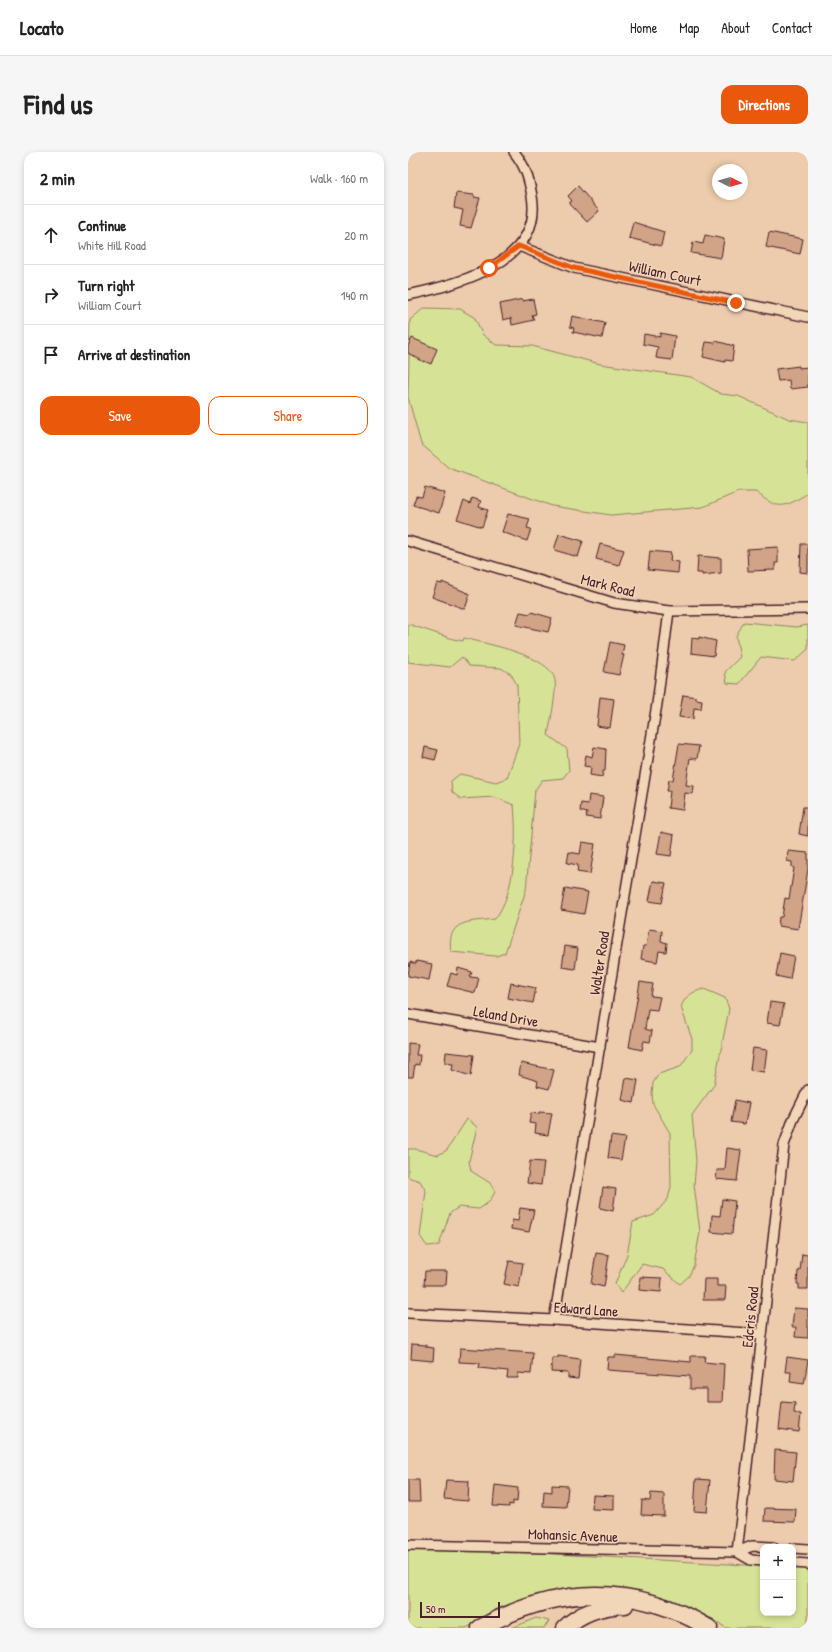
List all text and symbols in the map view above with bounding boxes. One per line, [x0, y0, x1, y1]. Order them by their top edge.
text: Locato [20, 15, 64, 41]
text: Home [630, 18, 657, 37]
text: Map [679, 18, 699, 37]
text: About [721, 18, 750, 37]
text: Contact [772, 18, 812, 37]
text: Find us [24, 85, 93, 123]
button: Directions [721, 85, 808, 124]
north arrow [712, 164, 748, 200]
text: 2 min [40, 167, 75, 190]
text: Walk · 160 m [310, 169, 368, 187]
text: Continue [78, 215, 126, 236]
icon: ahead [40, 224, 62, 246]
text: 20 m [344, 226, 368, 244]
text: White Hill Road [78, 236, 146, 254]
street label: William Court [627, 255, 704, 291]
route start [480, 259, 498, 277]
text: Turn right [78, 275, 134, 296]
icon: right [40, 284, 62, 306]
text: 140 m [341, 286, 368, 304]
route end [727, 294, 745, 312]
text: William Court [78, 296, 141, 314]
icon: arrive [40, 344, 62, 366]
text: Arrive at destination [78, 344, 190, 365]
button: Save [40, 396, 200, 435]
button: Share [208, 396, 368, 435]
street label: Mark Road [579, 568, 637, 602]
street label: Walter Road [584, 930, 614, 996]
street label: Leland Drive [472, 1000, 540, 1032]
street label: Edcris Road [736, 1285, 764, 1349]
street label: Edward Lane [553, 1296, 619, 1322]
street label: Mohansic Avenue [527, 1523, 619, 1547]
map controls [760, 1544, 796, 1616]
button: + [760, 1544, 796, 1580]
button: − [760, 1580, 796, 1616]
scale bar [420, 1600, 500, 1619]
text: 50 m [426, 1602, 446, 1616]

